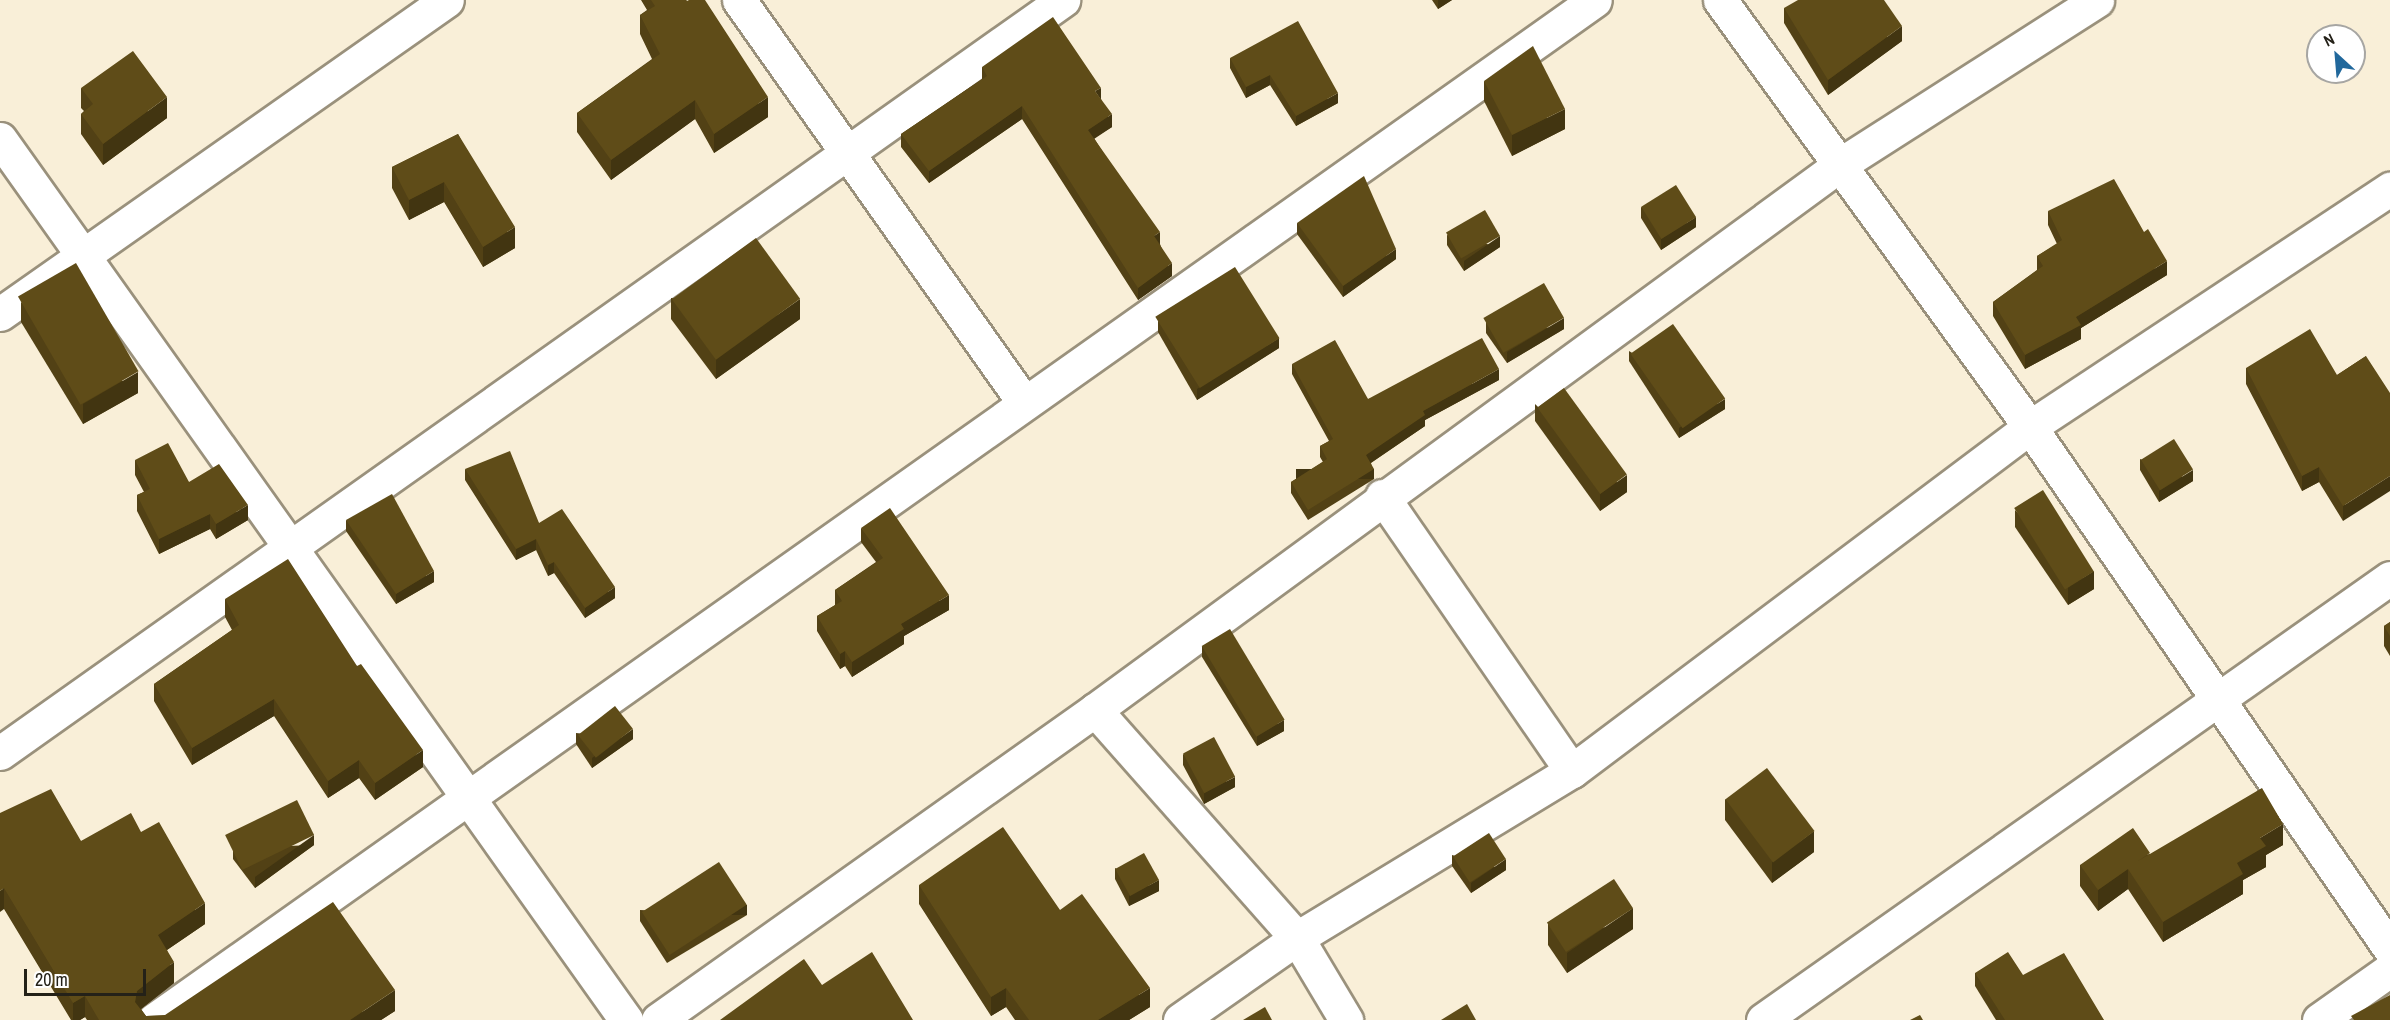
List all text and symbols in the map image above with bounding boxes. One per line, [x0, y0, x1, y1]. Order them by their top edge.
north arrow [2306, 24, 2366, 84]
text: N [2320, 28, 2338, 52]
scale bar [27, 957, 148, 995]
text: 20 m [35, 967, 68, 992]

